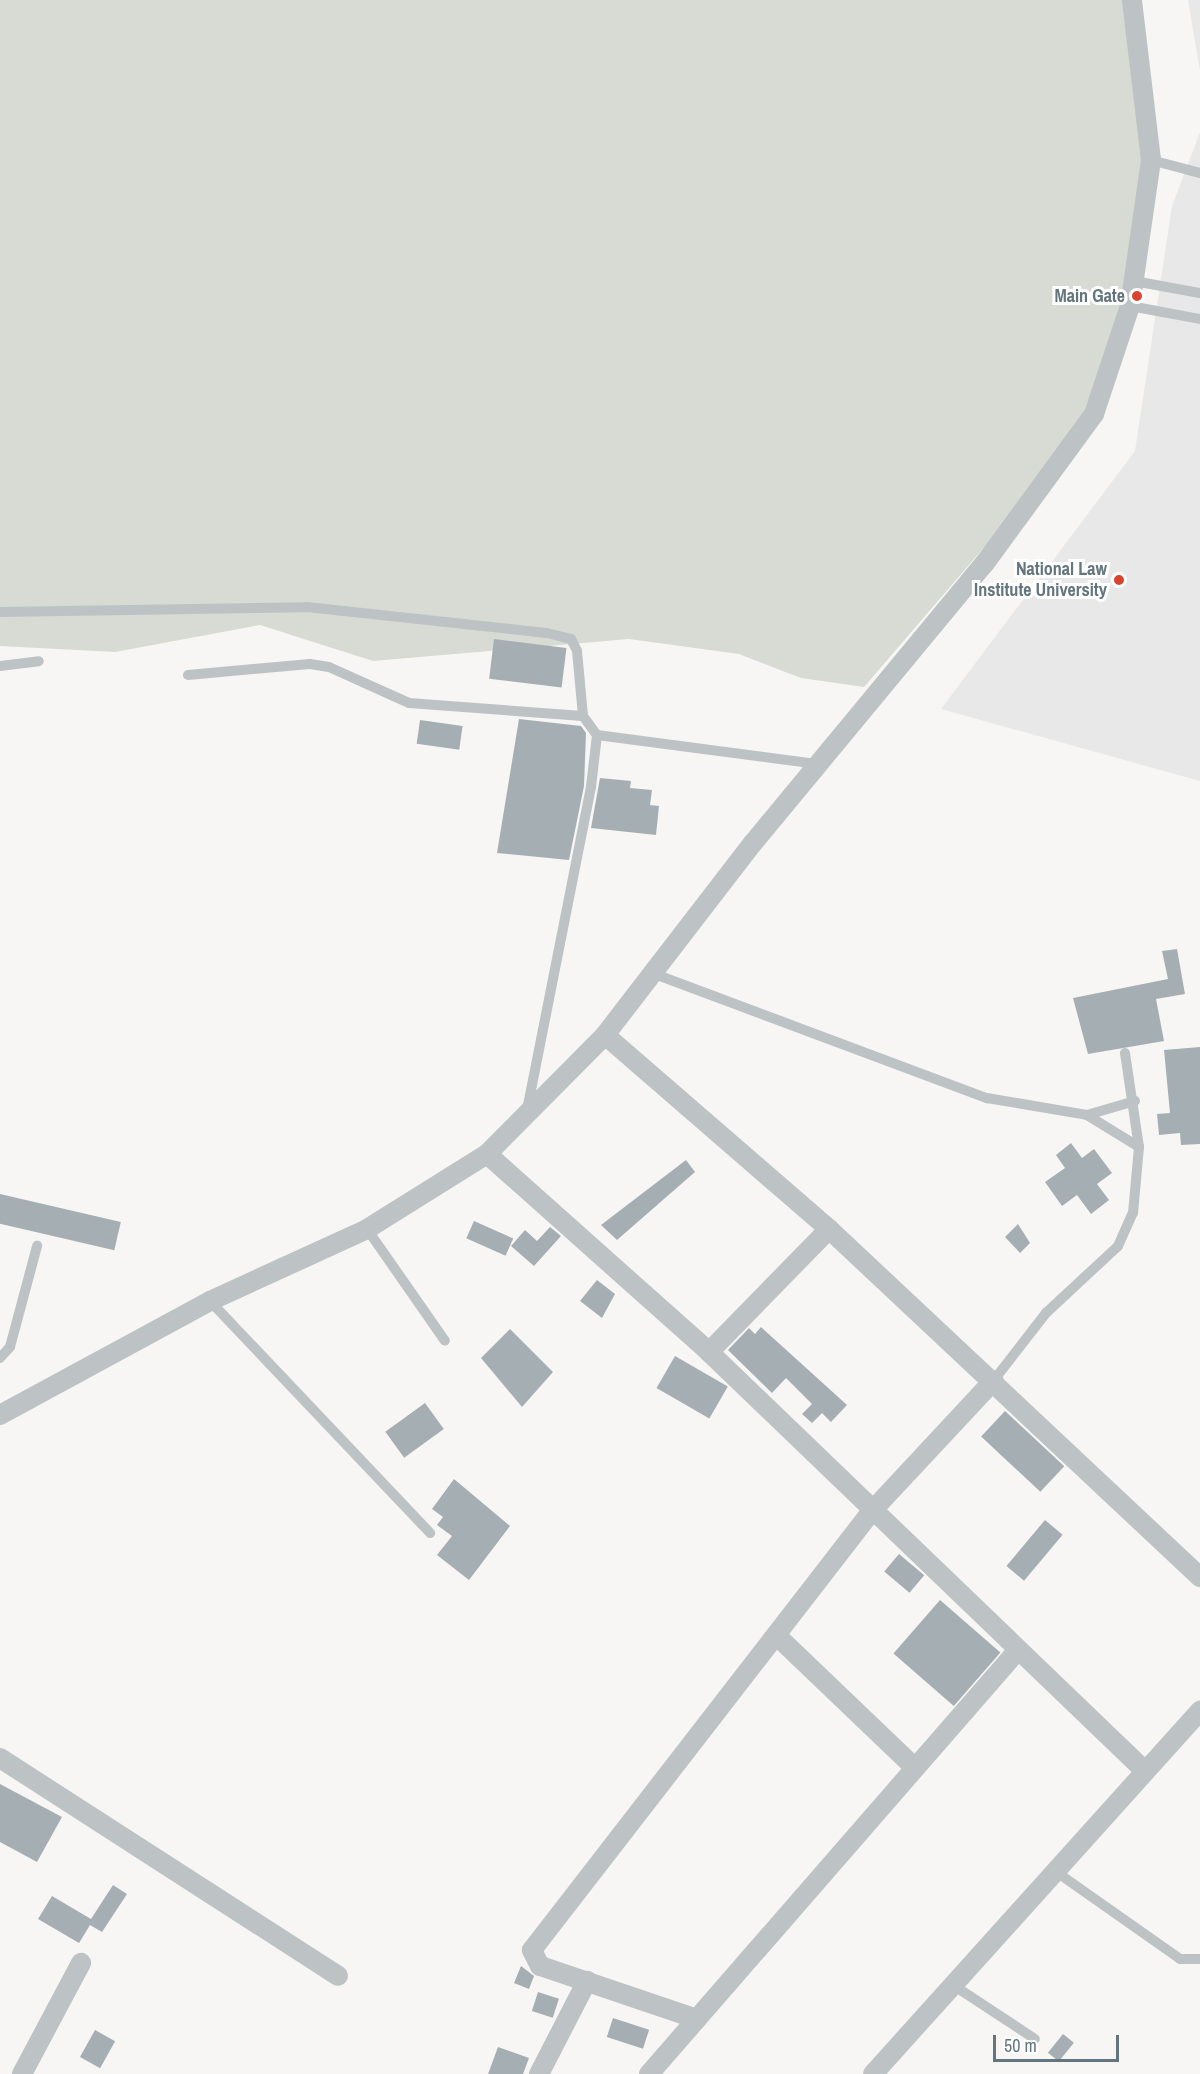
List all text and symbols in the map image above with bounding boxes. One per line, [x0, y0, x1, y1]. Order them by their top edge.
place label: Main Gate [1054, 285, 1125, 307]
marker: Main Gate [1130, 289, 1144, 303]
place label: National Law Institute University [974, 559, 1107, 602]
marker: National Law Institute University [1112, 573, 1126, 587]
scale bar [996, 2023, 1122, 2061]
text: 50 m [1004, 2033, 1037, 2058]

